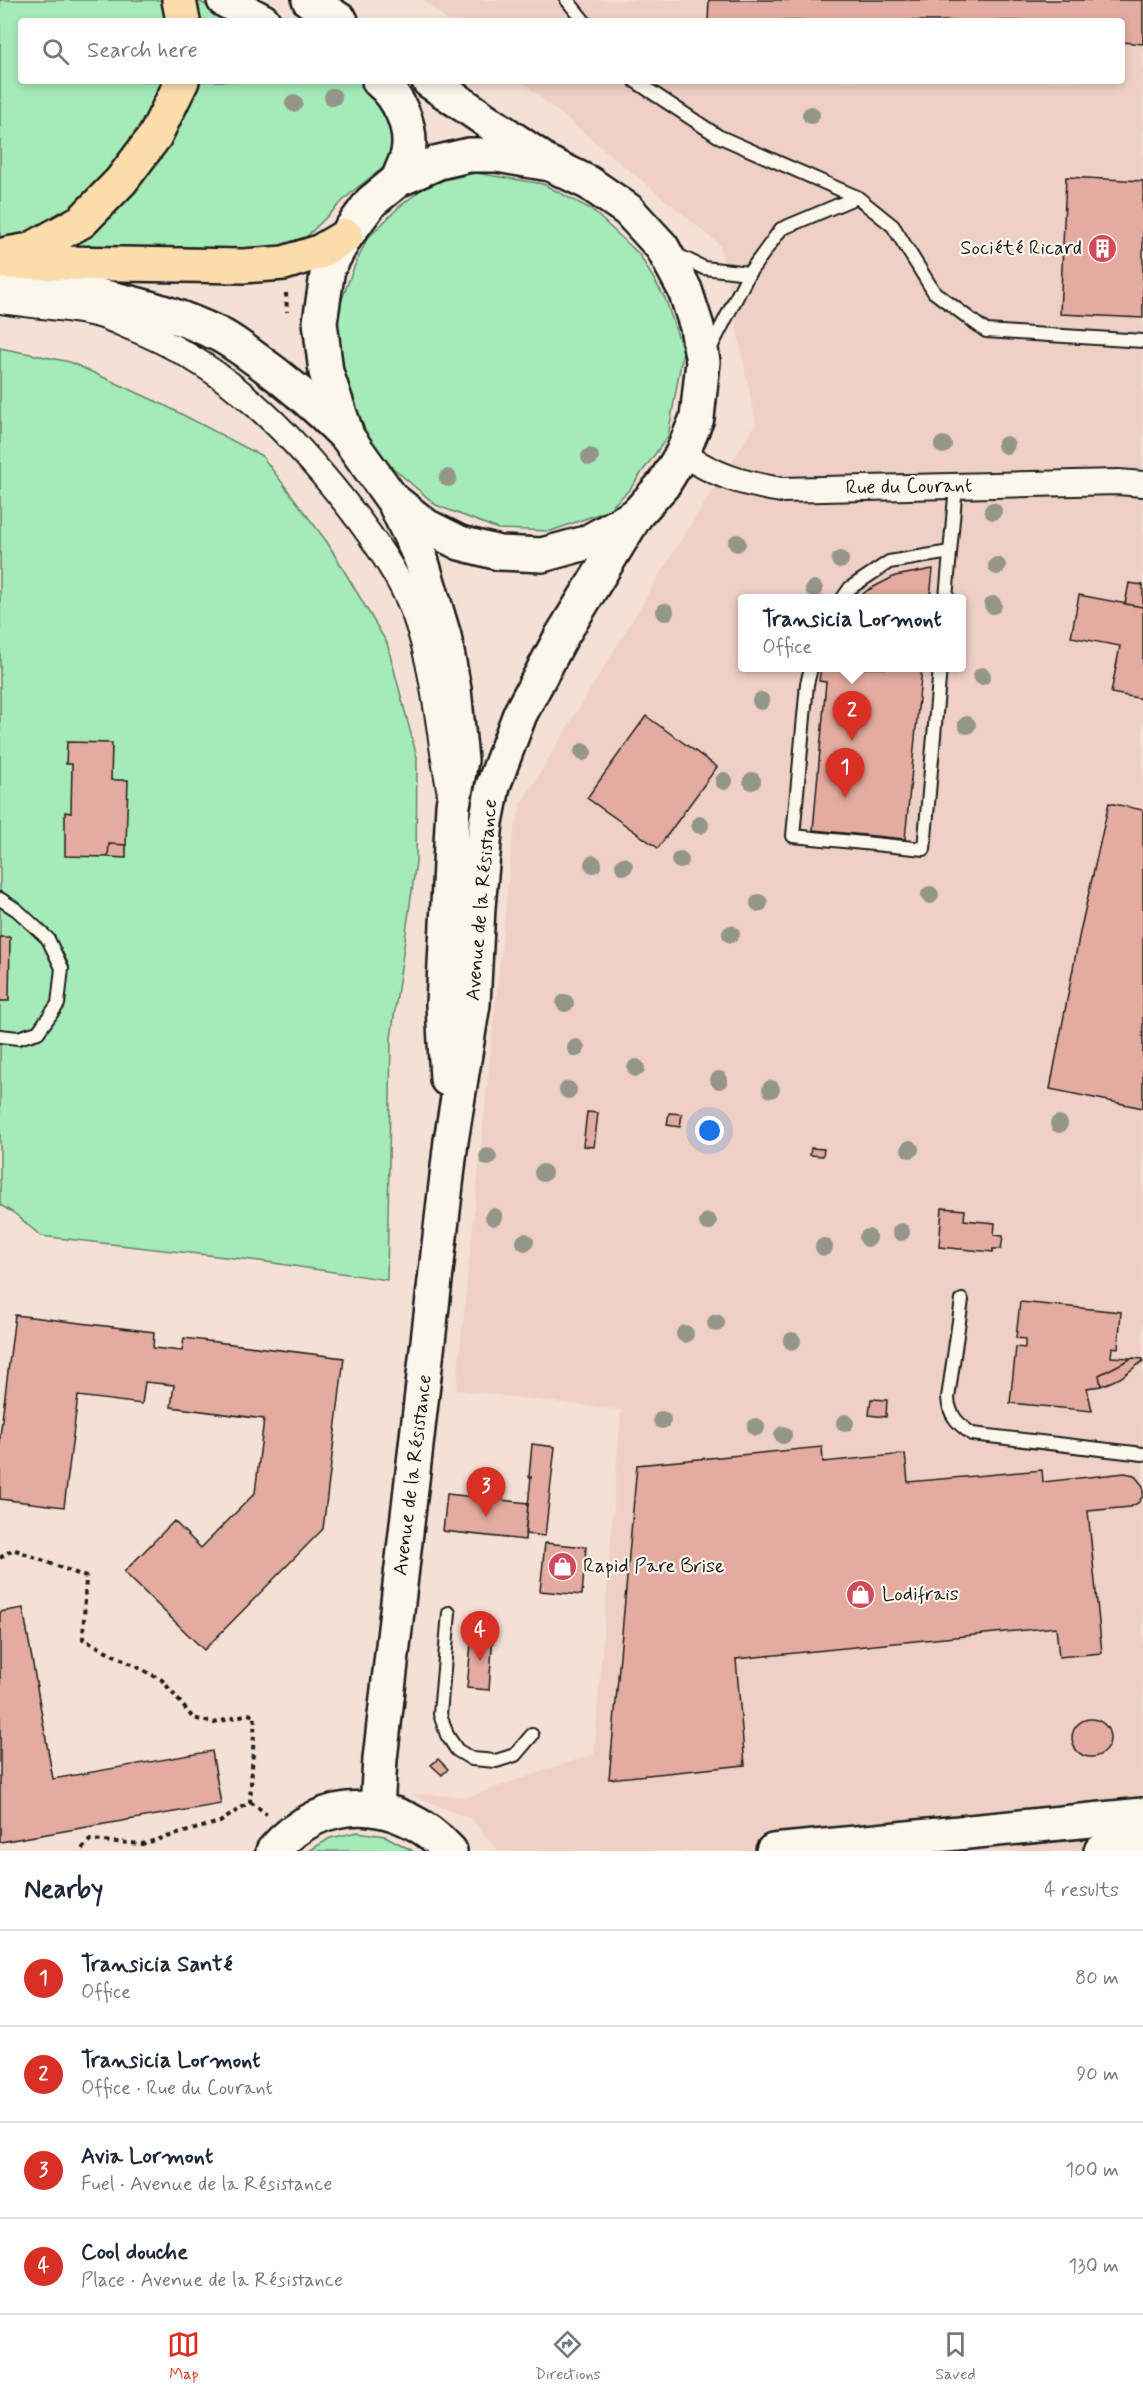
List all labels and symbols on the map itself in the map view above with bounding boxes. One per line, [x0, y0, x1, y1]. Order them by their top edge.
building icon: Société Ricard [1087, 232, 1119, 264]
place label: Société Ricard [960, 235, 1082, 262]
street label: Rue du Courant [845, 472, 973, 502]
pin: 2 [832, 692, 872, 741]
pin: 1 [826, 748, 864, 798]
street label: Avenue de la Résistance [460, 798, 504, 1002]
your location [695, 1116, 724, 1145]
street label: Avenue de la Résistance [387, 1373, 439, 1577]
pin: 3 [466, 1468, 506, 1517]
shop icon: Rapid Pare Brise [546, 1550, 578, 1582]
place label: Rapid Pare Brise [583, 1553, 724, 1580]
shop icon: Lodifrais [845, 1578, 877, 1610]
place label: Lodifrais [882, 1581, 959, 1608]
pin: 4 [460, 1612, 500, 1661]

